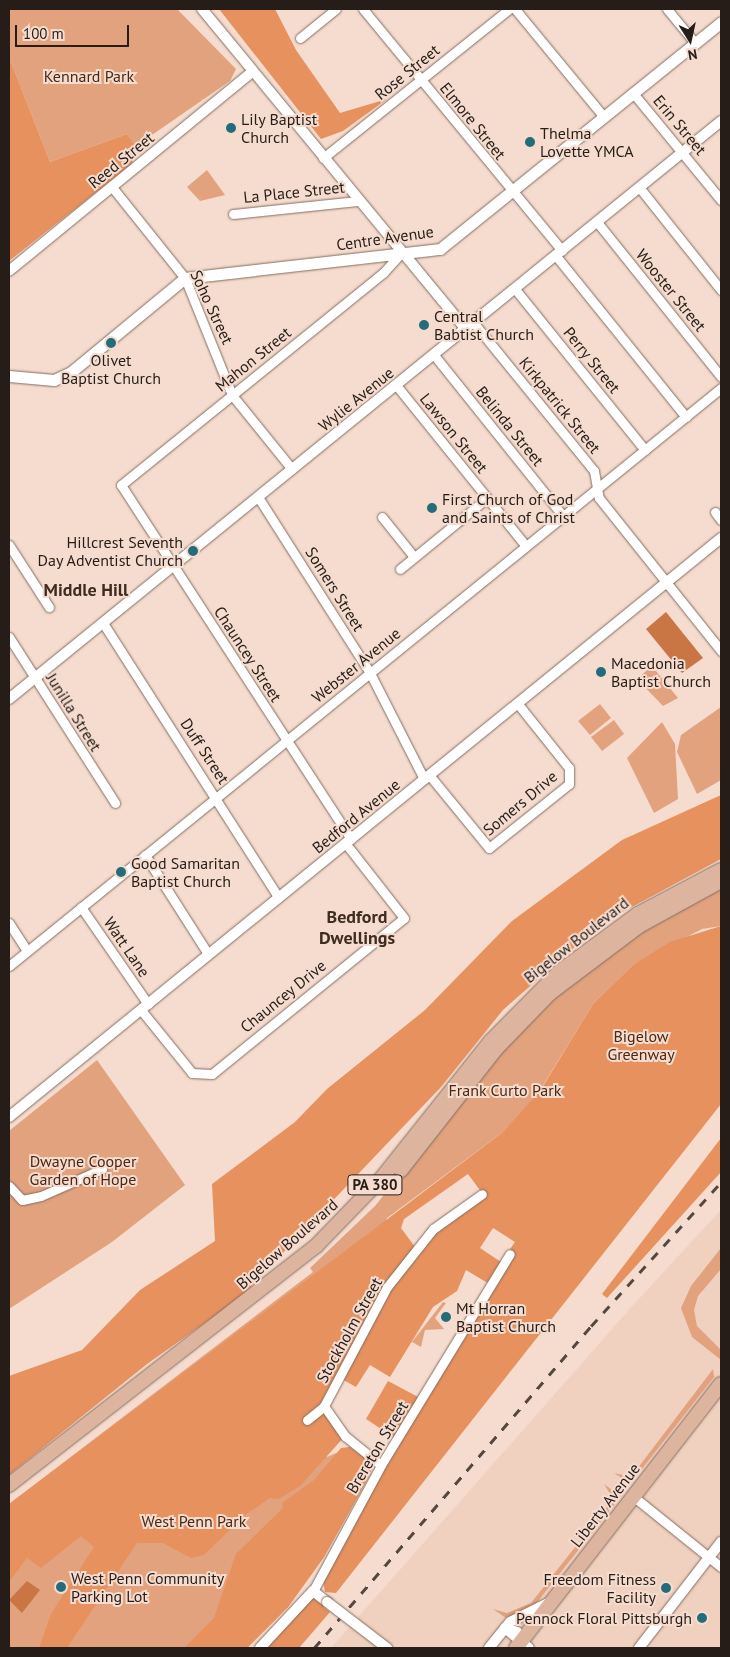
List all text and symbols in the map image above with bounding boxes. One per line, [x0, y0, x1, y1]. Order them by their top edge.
scale bar [18, 15, 131, 47]
north arrow [665, 15, 715, 65]
text: 100 m [23, 24, 64, 43]
street label: Rose Street [371, 40, 443, 104]
text: N [687, 45, 699, 64]
park label: Kennard Park [44, 66, 134, 86]
street label: Elmore Street [436, 79, 510, 163]
street label: Erin Street [649, 91, 711, 159]
place label: Lily Baptist Church [241, 109, 318, 147]
marker: Lily Baptist Church [225, 122, 237, 134]
place label: Thelma Lovette YMCA [540, 123, 634, 161]
street label: Reed Street [84, 128, 158, 192]
marker: Thelma Lovette YMCA [524, 136, 536, 148]
street label: La Place Street [242, 177, 346, 207]
street label: Centre Avenue [335, 222, 435, 254]
street label: Wooster Street [632, 245, 710, 335]
street label: Soho Street [186, 267, 238, 347]
place label: Central Babtist Church [434, 306, 534, 344]
marker: Central Babtist Church [418, 319, 430, 331]
street label: Mahon Street [211, 323, 295, 395]
street label: Perry Street [559, 323, 625, 397]
marker: Olivet Baptist Church [105, 337, 117, 349]
place label: Olivet Baptist Church [61, 350, 161, 388]
street label: Kirkpatrick Street [515, 353, 605, 457]
street label: Wylie Avenue [314, 363, 398, 435]
street label: Belinda Street [472, 382, 548, 470]
street label: Lawson Street [416, 389, 492, 477]
place label: First Church of God and Saints of Christ [442, 489, 575, 527]
marker: First Church of God and Saints of Christ [426, 502, 438, 514]
place label: Hillcrest Seventh Day Adventist Church [36, 532, 183, 570]
street label: Somers Street [302, 543, 368, 635]
marker: Hillcrest Seventh Day Adventist Church [187, 545, 199, 557]
district label: Middle Hill [44, 579, 128, 601]
street label: Chauncey Street [210, 602, 286, 706]
street label: Webster Avenue [308, 623, 404, 707]
place label: Macedonia Baptist Church [611, 653, 711, 691]
marker: Macedonia Baptist Church [595, 666, 607, 678]
street label: Junilla Street [42, 669, 106, 755]
street label: Duff Street [177, 715, 233, 787]
street label: Somers Drive [479, 767, 561, 839]
street label: Bedford Avenue [308, 775, 404, 857]
place label: Good Samaritan Baptist Church [131, 853, 240, 891]
marker: Good Samaritan Baptist Church [115, 866, 127, 878]
street label: Bigelow Boulevard [520, 893, 632, 987]
district label: Bedford Dwellings [319, 907, 395, 950]
street label: Watt Lane [100, 913, 154, 981]
street label: Chauncey Drive [236, 955, 330, 1037]
park label: Bigelow Greenway [607, 1026, 675, 1064]
park label: Frank Curto Park [448, 1080, 562, 1100]
park label: Dwayne Cooper Garden of Hope [30, 1151, 136, 1189]
road number: PA 380 [346, 1172, 404, 1198]
street label: Bigelow Boulevard [232, 1195, 342, 1293]
street label: Stockholm Street [312, 1274, 386, 1386]
place label: Mt Horran Baptist Church [456, 1298, 556, 1336]
marker: Mt Horran Baptist Church [440, 1311, 452, 1323]
street label: Brereton Street [342, 1397, 412, 1497]
street label: Liberty Avenue [566, 1459, 644, 1551]
park label: West Penn Park [142, 1511, 246, 1531]
place label: West Penn Community Parking Lot [71, 1568, 224, 1606]
place label: Freedom Fitness Facility [543, 1569, 656, 1607]
marker: West Penn Community Parking Lot [55, 1581, 67, 1593]
marker: Freedom Fitness Facility [660, 1582, 672, 1594]
place label: Pennock Floral Pittsburgh [516, 1608, 692, 1628]
marker: Pennock Floral Pittsburgh [696, 1612, 708, 1624]

